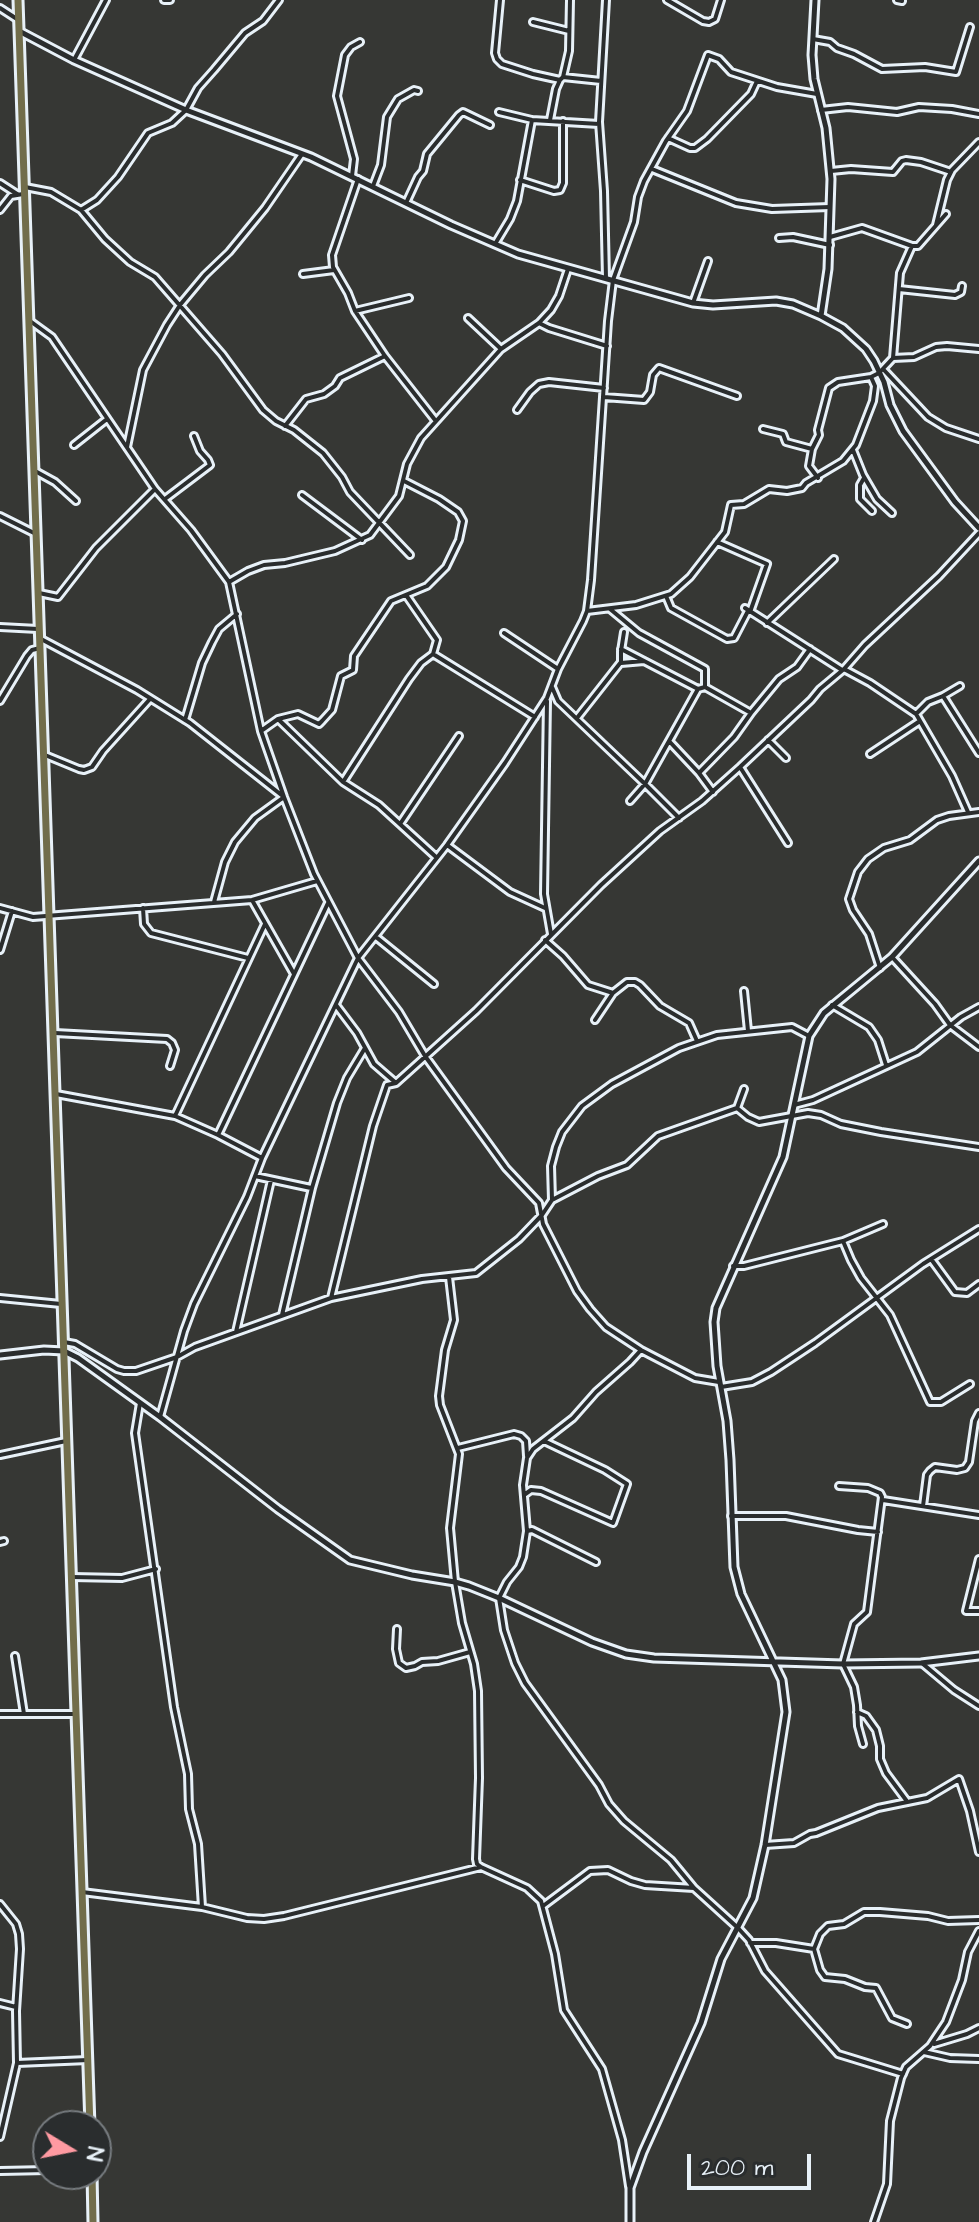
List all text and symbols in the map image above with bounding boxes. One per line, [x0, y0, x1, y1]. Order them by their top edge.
north arrow [32, 2110, 112, 2190]
scale bar [691, 2138, 815, 2188]
text: N [78, 2144, 111, 2163]
text: 200 m [701, 2151, 773, 2185]

